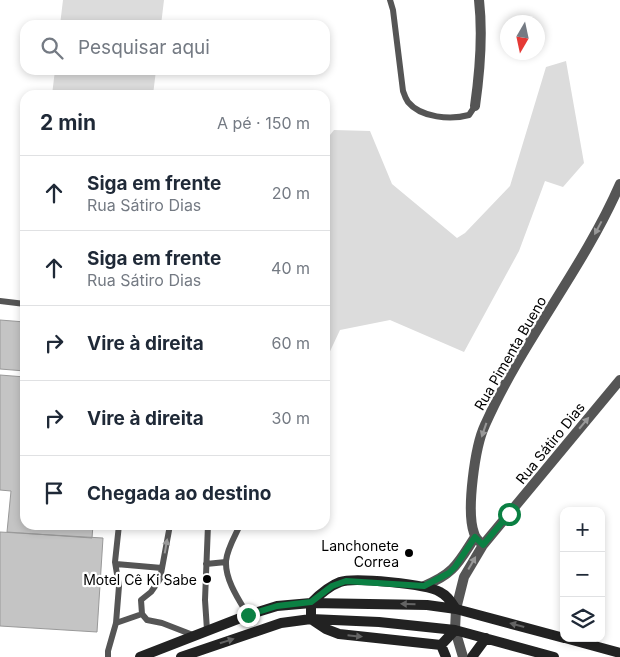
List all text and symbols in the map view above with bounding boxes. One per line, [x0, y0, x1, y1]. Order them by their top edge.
north arrow [500, 15, 545, 60]
search box [20, 20, 330, 75]
icon: search [38, 34, 66, 62]
text: Pesquisar aqui [78, 36, 210, 59]
text: 2 min [40, 110, 96, 135]
text: A pé · 150 m [217, 113, 310, 133]
text: Siga em frente [87, 172, 221, 195]
icon: ahead [40, 179, 68, 207]
text: 20 m [272, 183, 310, 203]
text: Rua Sátiro Dias [87, 195, 201, 215]
one-way arrow [593, 221, 602, 234]
text: Siga em frente [87, 247, 221, 270]
icon: ahead [40, 254, 68, 282]
text: 40 m [271, 258, 310, 278]
text: Rua Sátiro Dias [87, 270, 201, 290]
street label: Rua Pimenta Bueno [470, 293, 550, 413]
icon: right [40, 329, 68, 357]
text: Vire à direita [87, 332, 204, 355]
text: 60 m [271, 333, 310, 353]
street label: Rua Sátiro Dias [512, 399, 588, 487]
icon: right [40, 404, 68, 432]
text: Vire à direita [87, 407, 204, 430]
text: 30 m [272, 408, 310, 428]
one-way arrow [579, 417, 590, 430]
one-way arrow [479, 423, 487, 438]
icon: arrive [40, 479, 68, 507]
text: Chegada ao destino [87, 482, 271, 505]
route start [498, 503, 521, 526]
map controls [560, 507, 605, 642]
button: + [560, 507, 605, 552]
place label: Lanchonete Correa [321, 537, 399, 570]
one-way arrow [163, 538, 171, 554]
marker: Lanchonete Correa [403, 547, 415, 559]
button: − [560, 552, 605, 597]
one-way arrow [468, 556, 476, 571]
place label: Motel Cê Ki Sabe [83, 571, 197, 588]
marker: Motel Cê Ki Sabe [201, 573, 213, 585]
button: layers [560, 597, 605, 642]
one-way arrow [399, 600, 415, 608]
route end [237, 604, 260, 627]
one-way arrow [509, 621, 524, 629]
one-way arrow [348, 632, 364, 640]
one-way arrow [220, 637, 235, 644]

